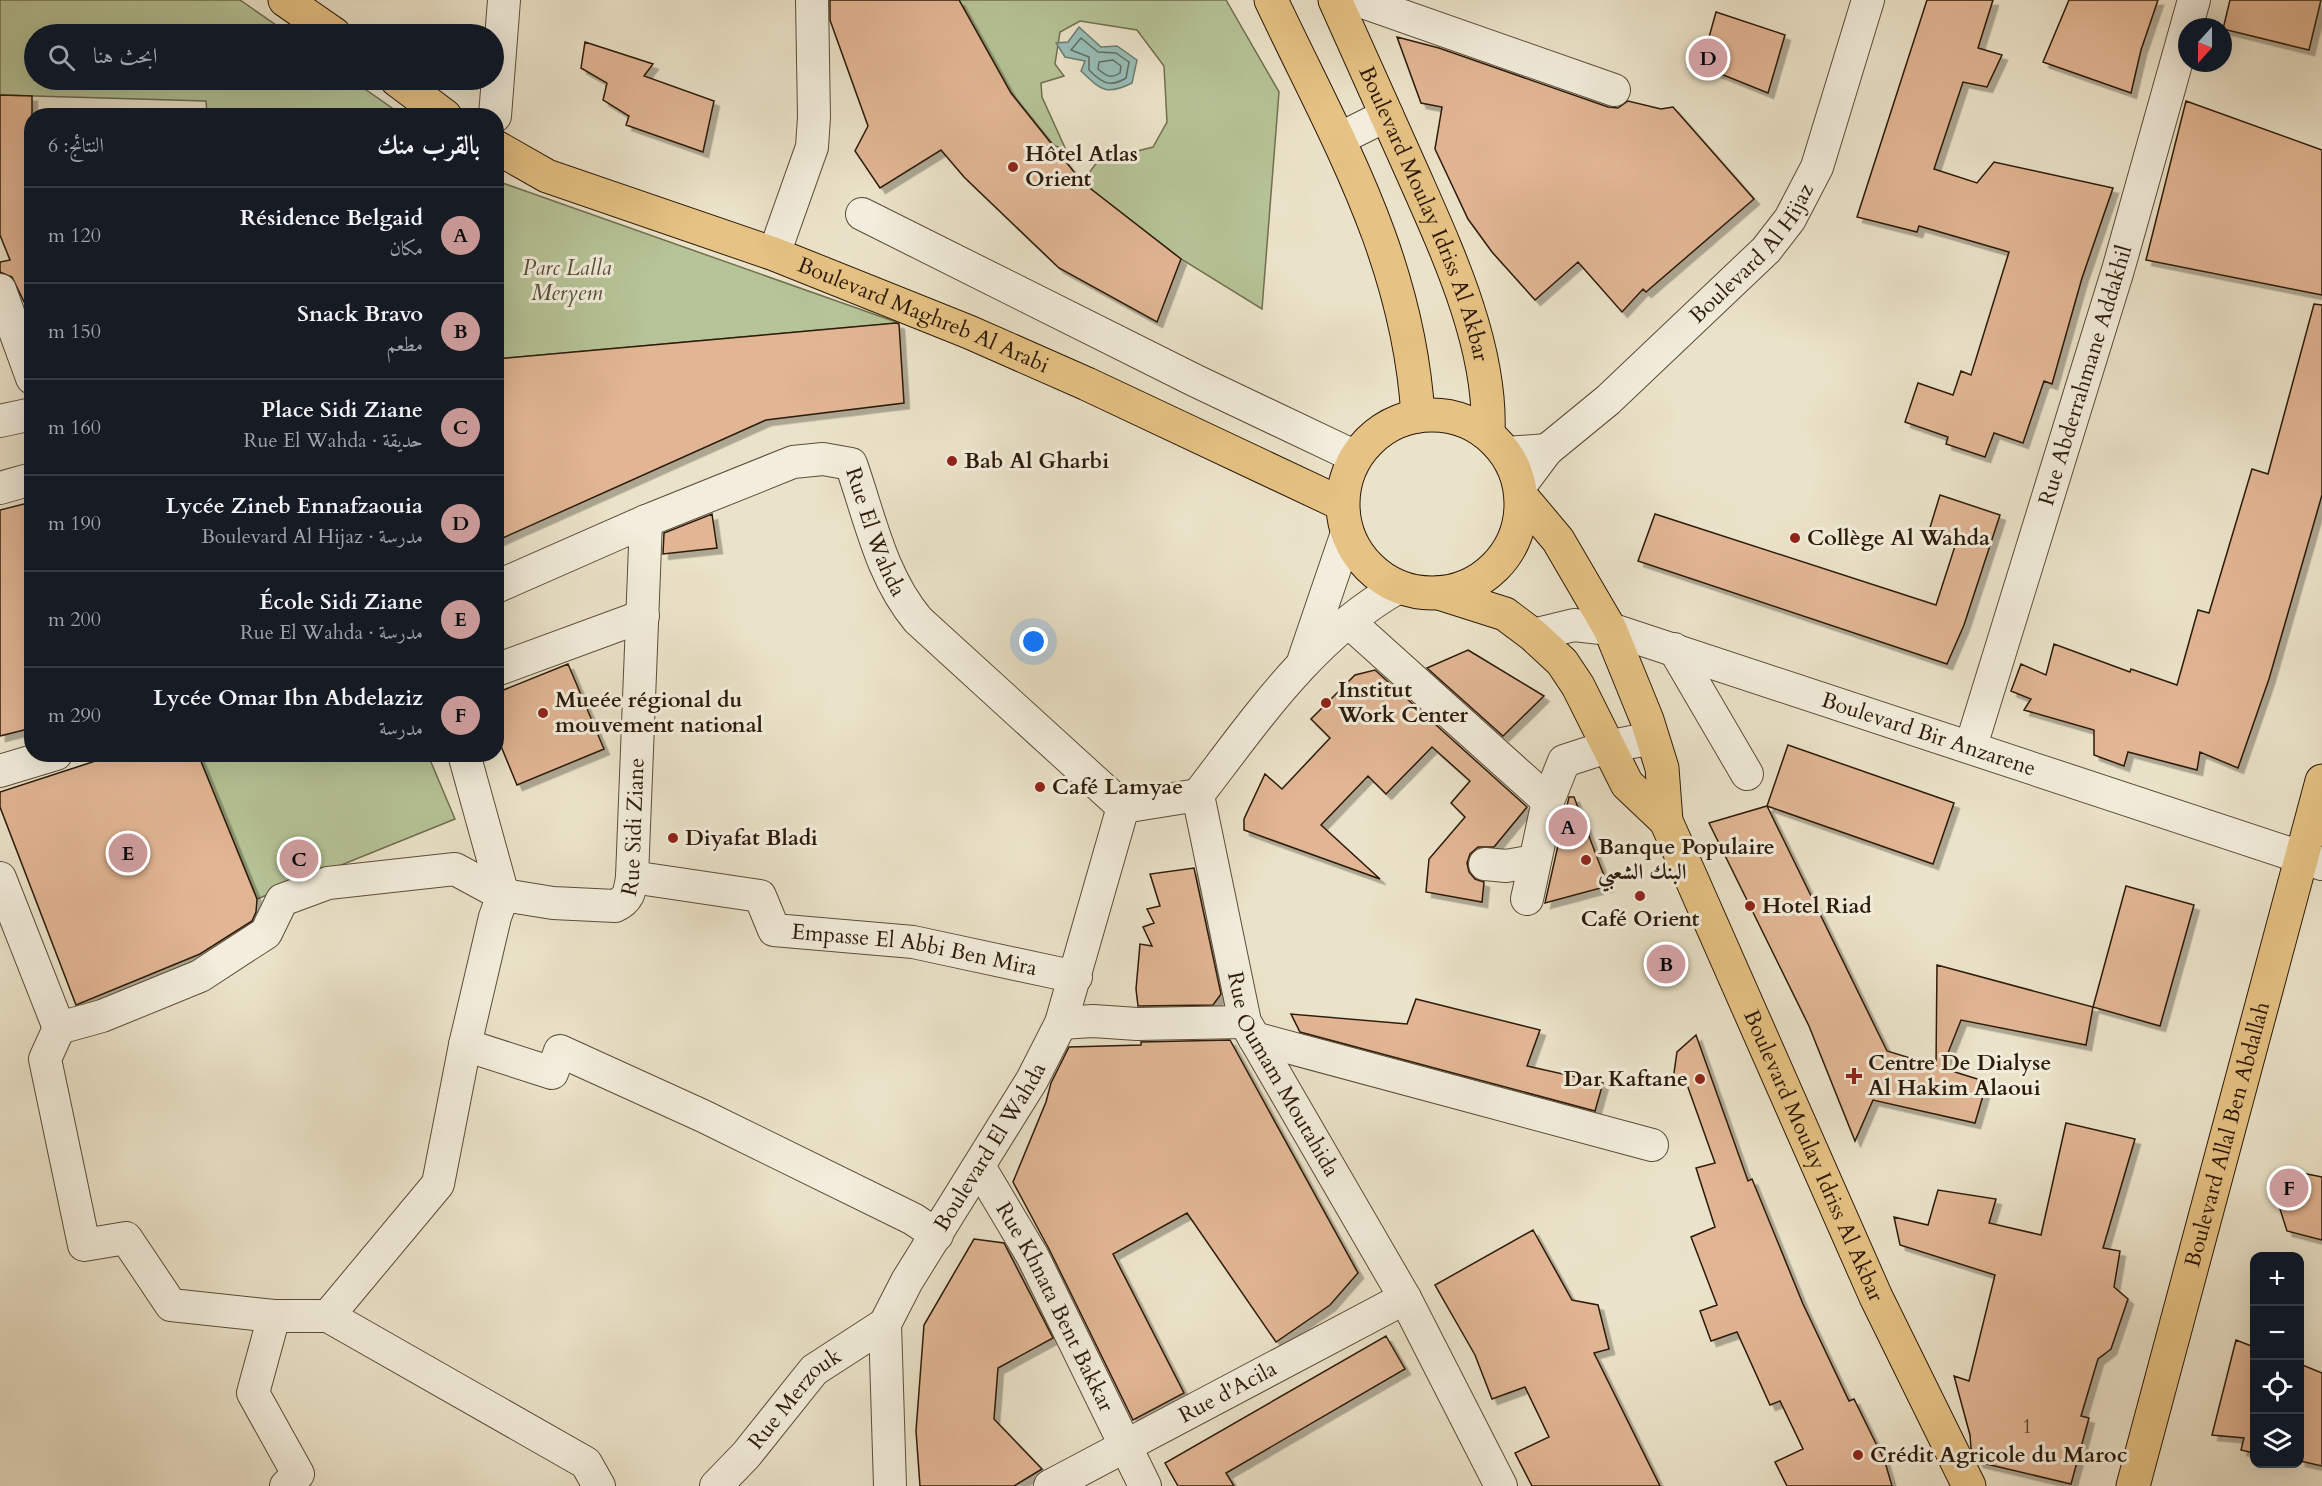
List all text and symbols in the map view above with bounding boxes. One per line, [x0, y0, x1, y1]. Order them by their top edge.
north arrow [2178, 18, 2232, 72]
search box [24, 24, 504, 90]
pin: D [1688, 36, 1728, 80]
icon: search [45, 41, 78, 74]
text: ابحث هنا [93, 41, 158, 71]
street label: Boulevard Moulay Idriss Al Akbar [1352, 61, 1496, 365]
text: بالقرب منك [377, 128, 480, 163]
text: النتائج: 6 [48, 132, 104, 159]
place label: Hôtel Atlas Orient [1025, 139, 1138, 194]
marker: Hôtel Atlas Orient [1006, 160, 1020, 174]
street label: Boulevard Al Hijaz [1683, 178, 1821, 330]
text: Résidence Belgaid [240, 203, 423, 233]
text: 120 m [48, 222, 101, 249]
text: A [453, 222, 468, 249]
text: مكان [389, 235, 423, 262]
street label: Rue Abderrahmane Addakhil [2031, 241, 2139, 509]
street label: Boulevard Maghreb Al Arabi [793, 250, 1054, 380]
park label: Parc Lalla Meryem [522, 253, 612, 308]
text: Snack Bravo [297, 299, 423, 329]
text: 150 m [48, 318, 101, 345]
text: B [453, 318, 468, 345]
text: مطعم [386, 331, 423, 358]
text: Place Sidi Ziane [261, 395, 423, 425]
text: 160 m [48, 414, 101, 441]
text: C [453, 414, 468, 441]
text: حديقة · Rue El Wahda [244, 427, 423, 454]
place label: Bab Al Gharbi [964, 446, 1109, 476]
marker: Bab Al Gharbi [945, 454, 959, 468]
street label: Rue El Wahda [838, 463, 913, 602]
text: Lycée Zineb Ennafzaouia [166, 491, 423, 521]
text: 190 m [48, 510, 101, 537]
text: D [452, 510, 469, 537]
text: مدرسة · Boulevard Al Hijaz [201, 523, 423, 550]
place label: Collège Al Wahda [1807, 523, 1990, 553]
marker: Collège Al Wahda [1788, 531, 1802, 545]
text: École Sidi Ziane [259, 587, 423, 617]
text: 200 m [48, 606, 101, 633]
text: E [454, 606, 467, 633]
text: مدرسة · Rue El Wahda [240, 619, 423, 646]
your location [1019, 627, 1048, 656]
place label: Institut Work Center [1337, 675, 1468, 730]
text: Lycée Omar Ibn Abdelaziz [153, 683, 423, 713]
place label: Mueée régional du mouvement national [555, 685, 764, 740]
street label: Boulevard Bir Anzarene [1818, 685, 2040, 784]
marker: Institut Work Center [1319, 696, 1333, 710]
text: 290 m [48, 702, 101, 729]
text: F [455, 702, 466, 729]
marker: Mueée régional du mouvement national [536, 706, 550, 720]
text: مدرسة [379, 715, 423, 742]
street label: Rue Sidi Ziane [614, 757, 652, 899]
place label: Café Lamyae [1052, 772, 1183, 802]
marker: Café Lamyae [1033, 780, 1047, 794]
pin: A [1548, 804, 1588, 850]
place label: Diyafat Bladi [685, 823, 818, 853]
pin: E [108, 830, 148, 876]
marker: Diyafat Bladi [666, 831, 680, 845]
place label: Banque Populaire البنك الشعبي [1598, 832, 1775, 892]
pin: C [280, 836, 318, 882]
marker: Banque Populaire البنك الشعبي [1579, 853, 1593, 867]
marker: Café Orient [1633, 889, 1647, 903]
place label: Hotel Riad [1762, 891, 1872, 921]
marker: Hotel Riad [1743, 899, 1757, 913]
place label: Café Orient [1581, 904, 1700, 934]
street label: Empasse El Abbi Ben Mira [790, 917, 1040, 983]
pin: B [1646, 942, 1686, 986]
street label: Rue Oumam Moutahida [1220, 969, 1347, 1183]
street label: Boulevard Allal Ben Abdallah [2177, 998, 2277, 1270]
street label: Boulevard Moulay Idriss Al Akbar [1736, 1005, 1892, 1307]
place label: Centre De Dialyse Al Hakim Alaoui [1868, 1048, 2051, 1103]
street label: Boulevard El Wahda [927, 1057, 1054, 1237]
place label: Dar Kaftane [1563, 1064, 1688, 1094]
marker: Centre De Dialyse Al Hakim Alaoui [1845, 1067, 1863, 1085]
marker: Dar Kaftane [1693, 1072, 1707, 1086]
pin: F [2270, 1166, 2308, 1210]
street label: Rue Khnata Bent Bakkar [989, 1196, 1122, 1418]
map controls [2250, 1252, 2304, 1468]
button: + [2250, 1252, 2304, 1306]
button: − [2250, 1306, 2304, 1360]
street label: Rue Merzouk [741, 1341, 847, 1456]
street label: Rue d'Acila [1173, 1353, 1282, 1430]
button: locate [2250, 1360, 2304, 1414]
house number: 1 [2022, 1413, 2032, 1440]
button: layers [2250, 1414, 2304, 1468]
place label: Crédit Agricole du Maroc [1870, 1440, 2127, 1470]
marker: Crédit Agricole du Maroc [1851, 1448, 1865, 1462]

